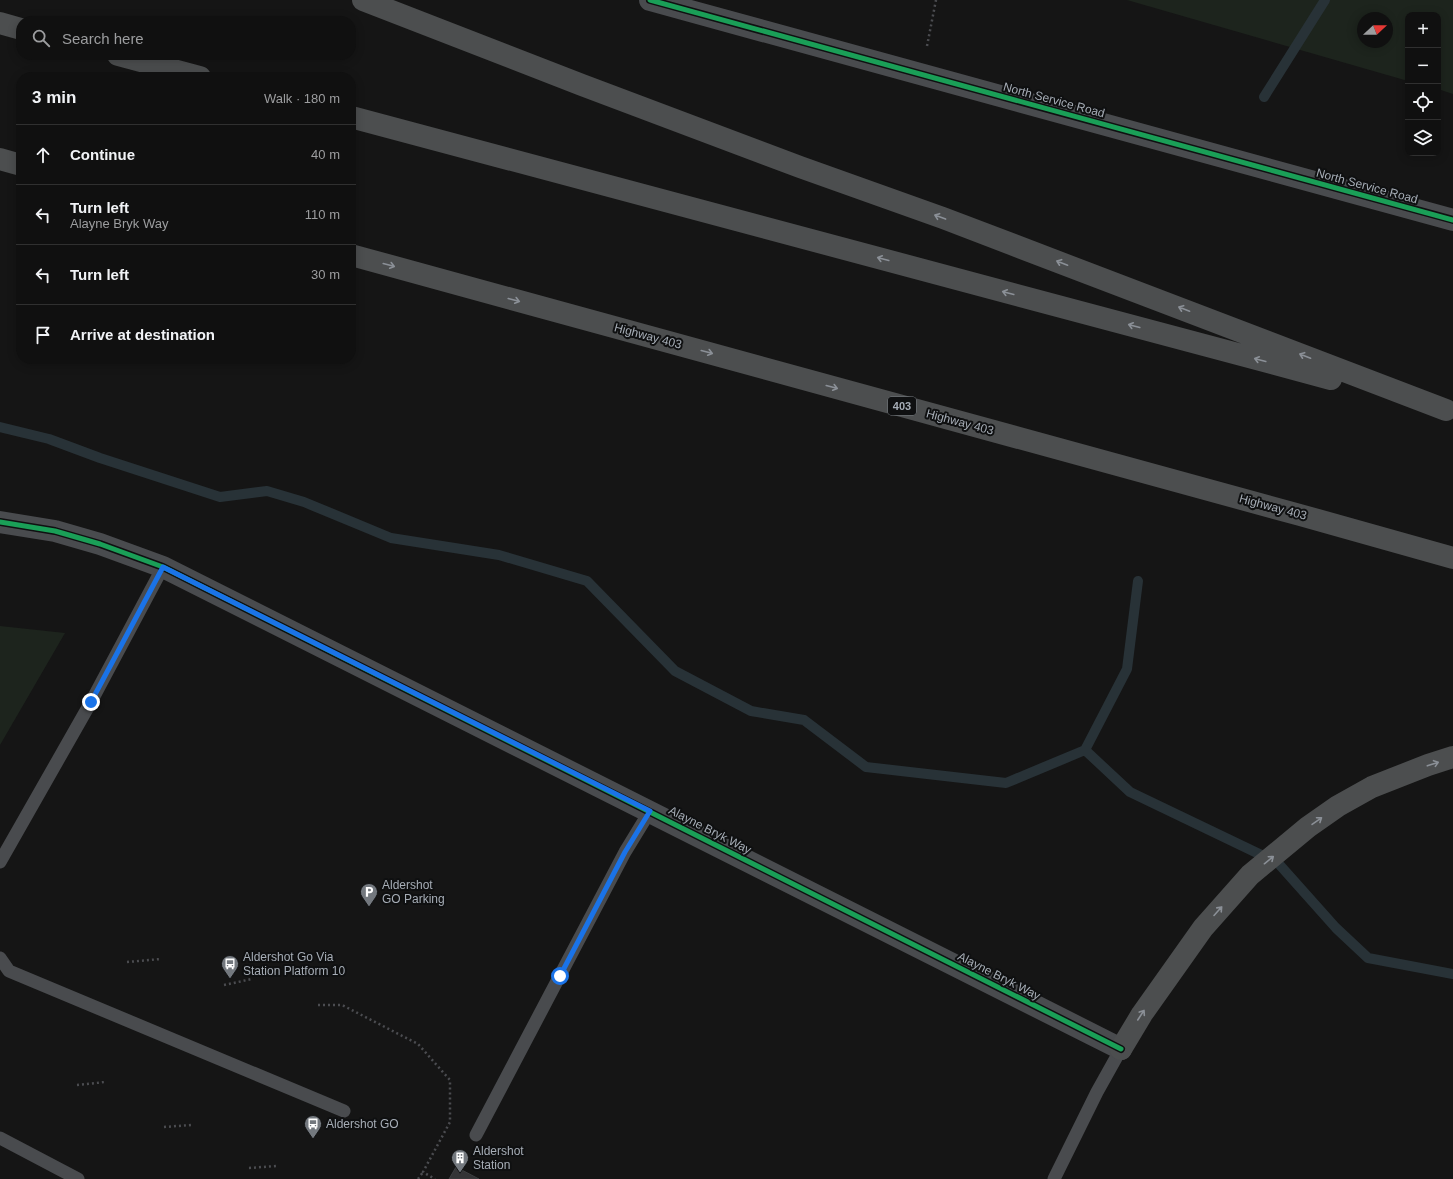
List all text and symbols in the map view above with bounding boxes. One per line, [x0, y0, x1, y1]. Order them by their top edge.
north arrow [1357, 12, 1393, 48]
map controls [1405, 12, 1441, 156]
button: + [1405, 12, 1441, 48]
search box [16, 16, 356, 60]
icon: search [30, 27, 52, 49]
text: Search here [62, 30, 144, 47]
button: − [1405, 48, 1441, 84]
street label: North Service Road [1002, 80, 1106, 120]
button: locate [1405, 84, 1441, 120]
text: 3 min [32, 88, 76, 107]
text: Walk · 180 m [264, 91, 340, 106]
button: layers [1405, 120, 1441, 156]
icon: ahead [32, 144, 54, 166]
text: Continue [70, 146, 135, 163]
text: 40 m [311, 147, 340, 162]
street label: North Service Road [1315, 166, 1419, 206]
text: Turn left [70, 199, 129, 216]
icon: left [32, 204, 54, 226]
text: 110 m [305, 207, 340, 222]
one-way arrow [935, 213, 947, 221]
text: Alayne Bryk Way [70, 216, 169, 231]
one-way arrow [877, 255, 890, 262]
one-way arrow [1056, 259, 1068, 267]
one-way arrow [382, 262, 395, 269]
icon: left [32, 264, 54, 286]
text: Turn left [70, 266, 129, 283]
text: 30 m [311, 267, 340, 282]
one-way arrow [1002, 288, 1015, 296]
one-way arrow [507, 296, 520, 304]
one-way arrow [1178, 305, 1190, 313]
street label: Highway 403 [613, 320, 684, 352]
one-way arrow [1128, 322, 1141, 329]
icon: arrive [32, 324, 54, 346]
text: Arrive at destination [70, 326, 215, 343]
one-way arrow [700, 349, 713, 357]
one-way arrow [1300, 351, 1312, 359]
one-way arrow [1253, 356, 1266, 363]
one-way arrow [826, 384, 839, 391]
road number: 403 [888, 397, 916, 415]
street label: Highway 403 [925, 406, 996, 438]
street label: Highway 403 [1238, 491, 1309, 523]
route end [82, 693, 100, 711]
one-way arrow [1427, 759, 1439, 767]
street label: Alayne Bryk Way [666, 803, 754, 857]
one-way arrow [1311, 817, 1322, 825]
one-way arrow [1263, 855, 1274, 864]
place label: Aldershot GO Parking [382, 878, 445, 906]
parking icon: Aldershot GO Parking [359, 882, 379, 907]
one-way arrow [1214, 906, 1223, 916]
street label: Alayne Bryk Way [955, 949, 1043, 1003]
place label: Aldershot Go Via Station Platform 10 [243, 950, 345, 978]
bus stop icon: Aldershot Go Via Station Platform 10 [220, 954, 240, 979]
route start [551, 967, 569, 985]
one-way arrow [1137, 1010, 1145, 1021]
bus stop icon: Aldershot GO [303, 1114, 323, 1139]
place label: Aldershot GO [326, 1117, 399, 1131]
place label: Aldershot Station [473, 1144, 524, 1172]
building icon: Aldershot Station [450, 1148, 470, 1173]

